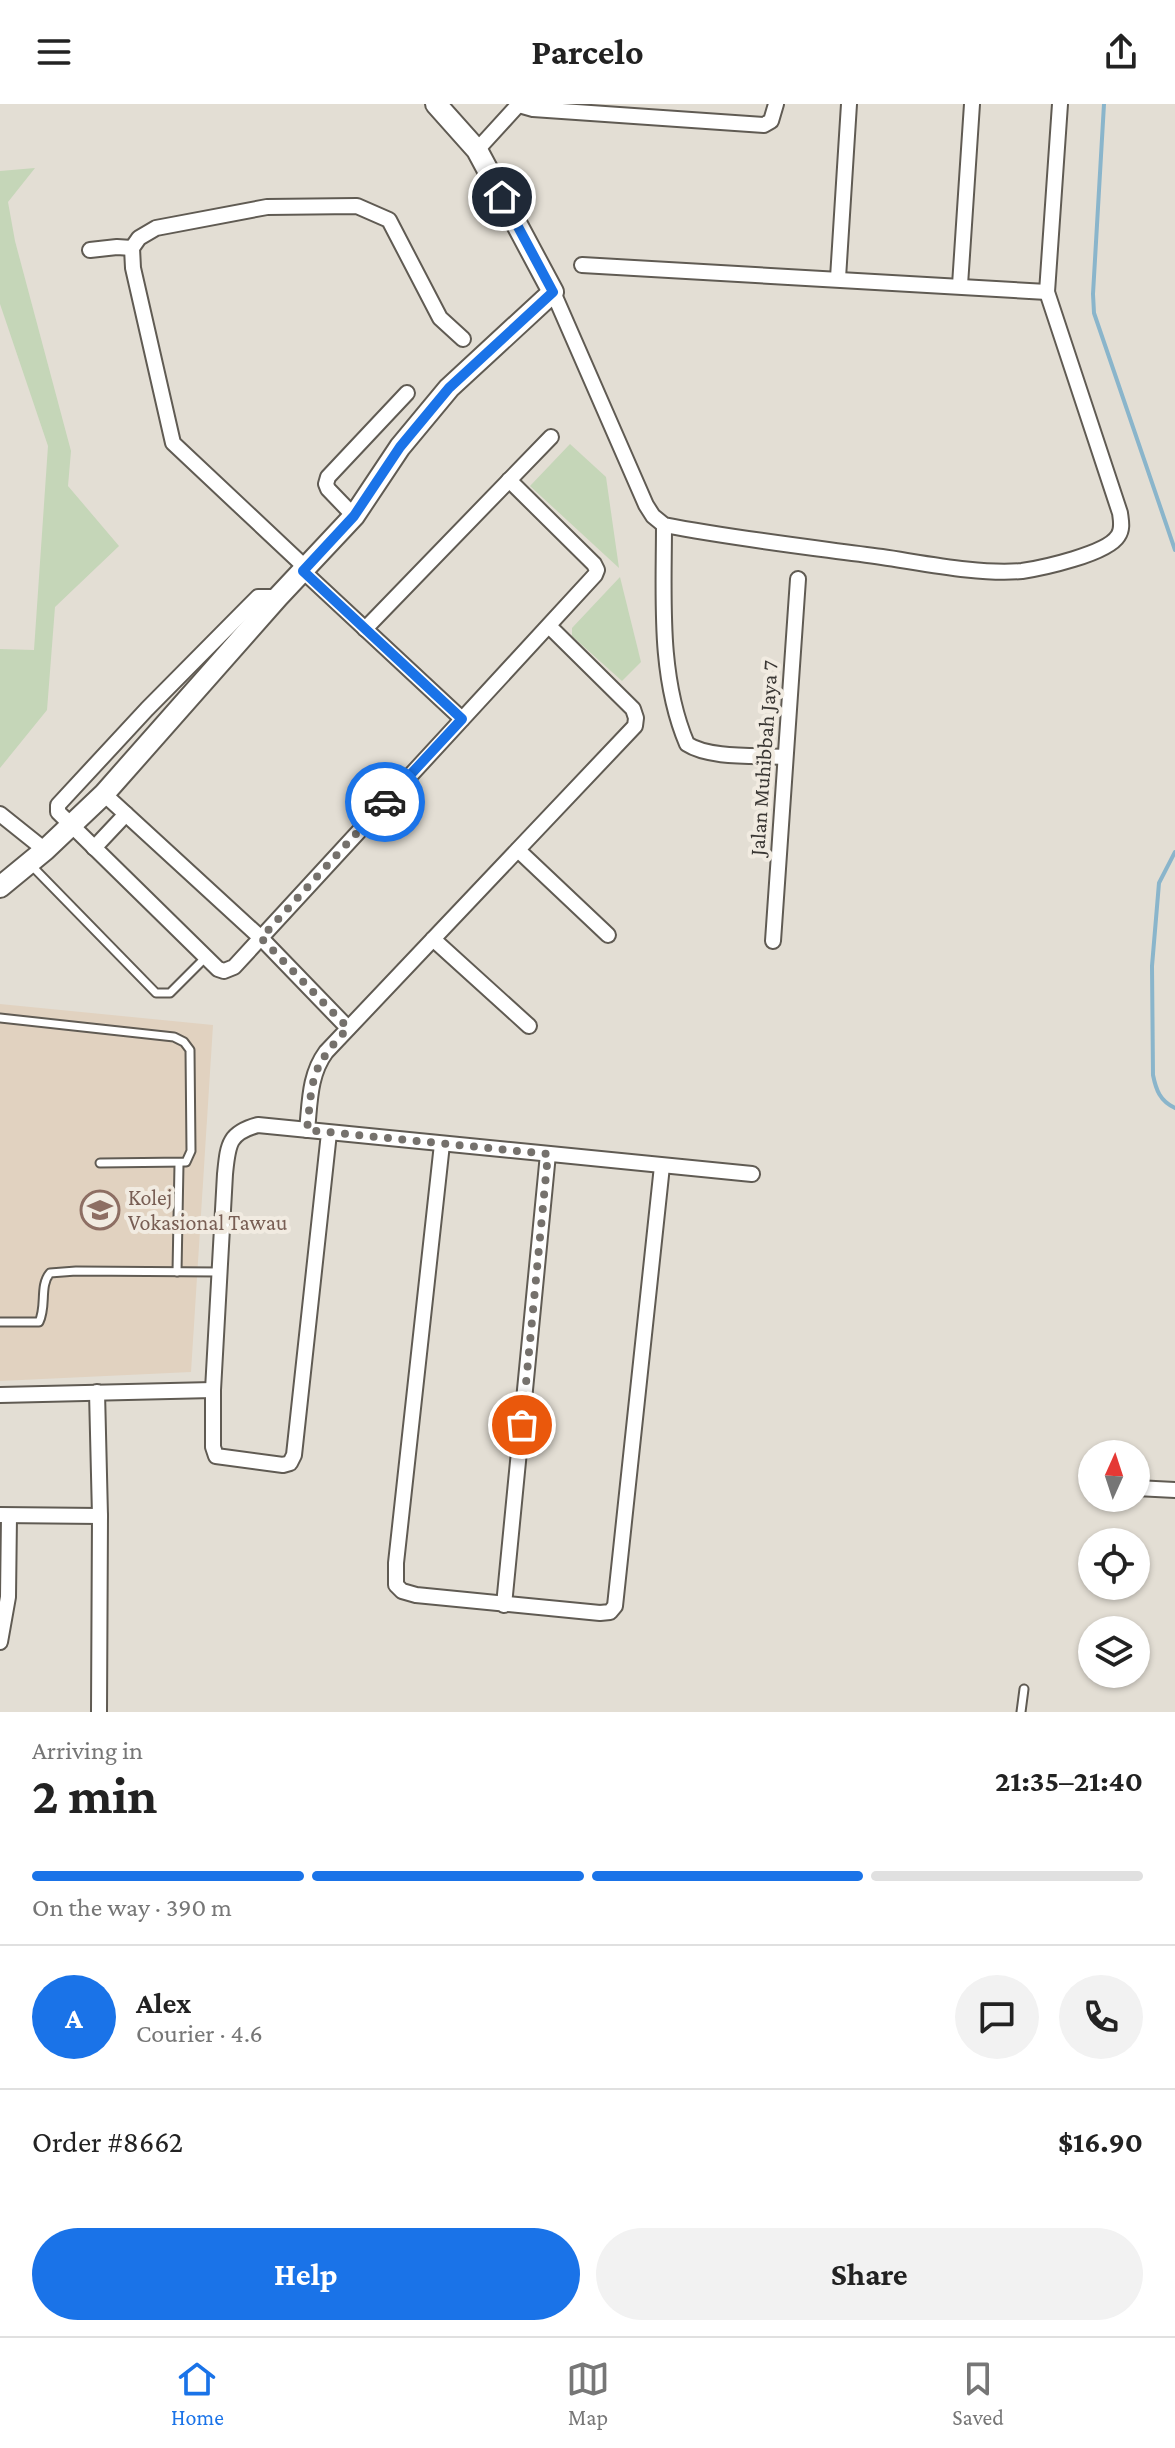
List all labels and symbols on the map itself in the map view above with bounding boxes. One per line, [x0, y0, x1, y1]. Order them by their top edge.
pin [468, 163, 536, 231]
street label: Jalan Muhibbah Jaya 7 [744, 659, 783, 859]
courier [345, 762, 425, 842]
place label: Kolej Vokasional Tawau [128, 1185, 288, 1235]
school or university icon: Kolej Vokasional Tawau [79, 1189, 121, 1231]
pin [488, 1391, 556, 1459]
north arrow [1078, 1440, 1150, 1512]

